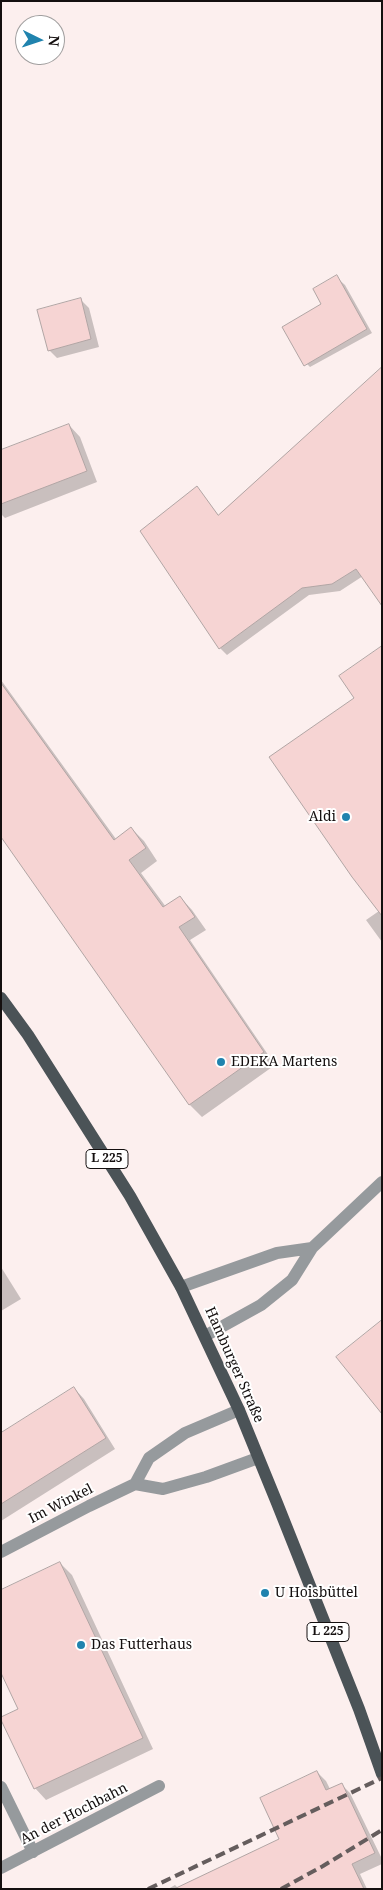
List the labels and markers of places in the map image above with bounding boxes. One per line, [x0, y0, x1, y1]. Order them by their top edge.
place label: Aldi [309, 809, 336, 825]
marker: Aldi [340, 811, 352, 823]
place label: EDEKA Martens [231, 1054, 337, 1070]
marker: EDEKA Martens [215, 1056, 227, 1068]
place label: U Hoisbüttel [275, 1585, 358, 1601]
marker: U Hoisbüttel [259, 1587, 271, 1599]
place label: Das Futterhaus [91, 1637, 192, 1653]
marker: Das Futterhaus [75, 1639, 87, 1651]

